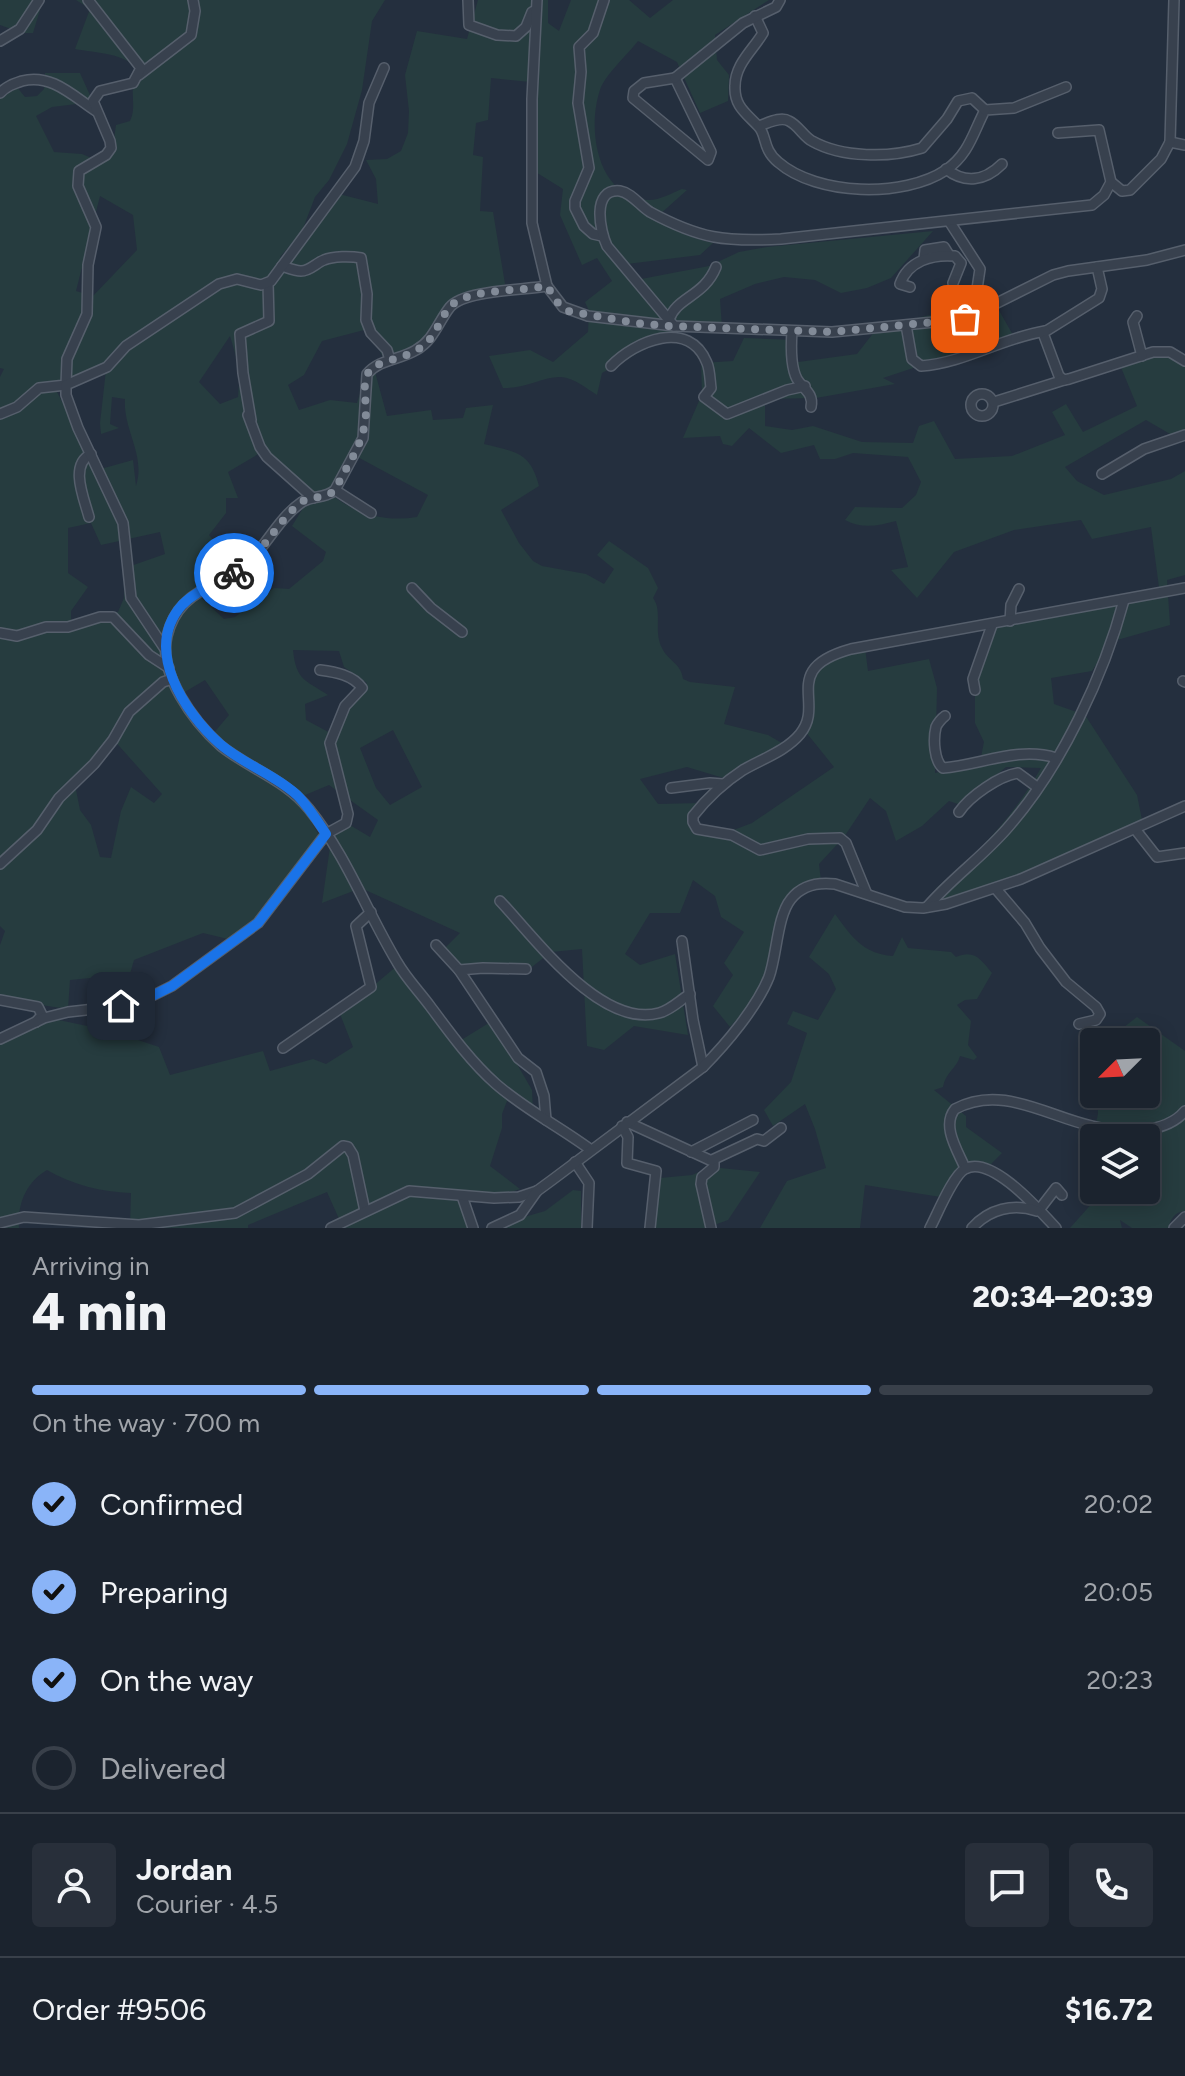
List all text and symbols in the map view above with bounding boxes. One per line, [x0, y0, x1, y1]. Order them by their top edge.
pin [931, 285, 999, 353]
icon: bag [943, 297, 987, 341]
courier [194, 533, 274, 613]
icon: bike [212, 551, 256, 595]
pin [87, 972, 155, 1040]
icon: home [99, 984, 143, 1028]
north arrow [1080, 1028, 1160, 1108]
map controls [1080, 1028, 1160, 1204]
button: layers [1080, 1124, 1160, 1204]
text: Arriving in [32, 1250, 150, 1282]
text: 20:34–20:39 [972, 1278, 1153, 1315]
text: 4 min [32, 1281, 167, 1343]
text: On the way · 700 m [32, 1407, 260, 1439]
icon: check [32, 1482, 76, 1526]
text: Confirmed [100, 1486, 243, 1523]
text: 20:02 [1084, 1488, 1153, 1520]
icon: check [32, 1570, 76, 1614]
text: Preparing [100, 1574, 228, 1611]
text: 20:05 [1084, 1576, 1153, 1608]
icon: check [32, 1658, 76, 1702]
text: On the way [100, 1662, 253, 1699]
text: 20:23 [1087, 1664, 1153, 1696]
text: Delivered [100, 1750, 226, 1787]
button: person [32, 1843, 116, 1927]
button: chat [965, 1843, 1049, 1927]
button: phone [1069, 1843, 1153, 1927]
text: Jordan [136, 1851, 232, 1888]
text: Courier · 4.5 [136, 1888, 278, 1920]
text: Order #9506 [32, 1991, 206, 2028]
text: $16.72 [1065, 1991, 1153, 2028]

